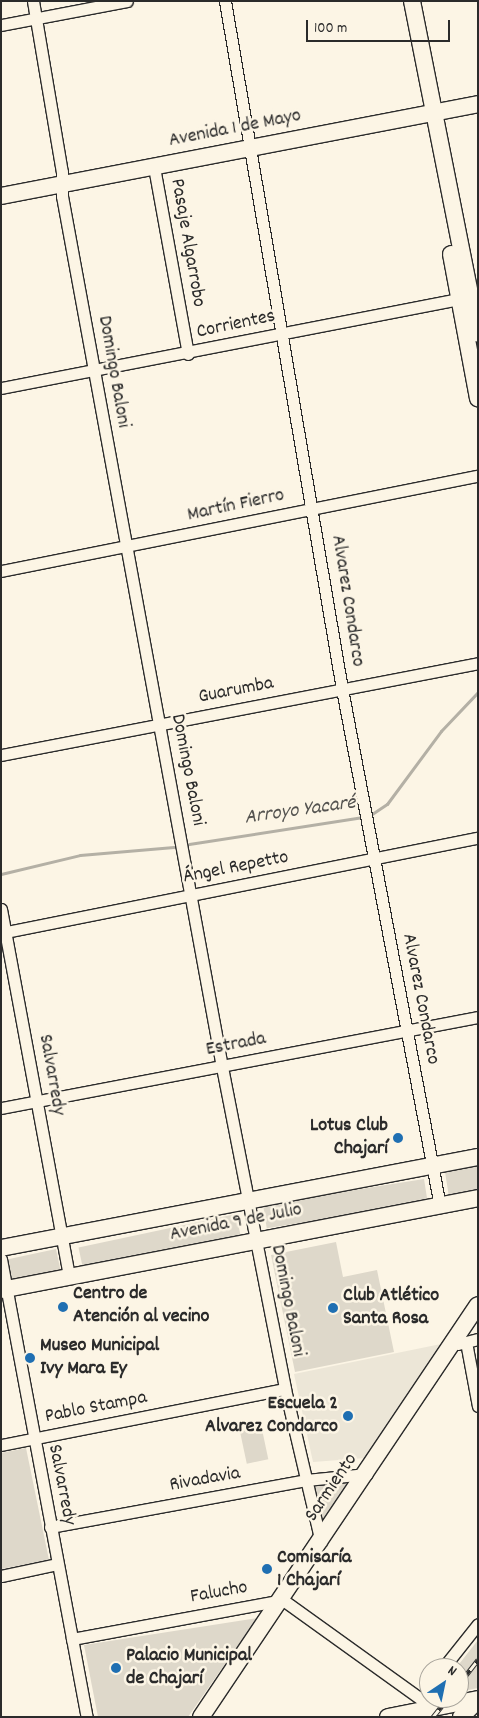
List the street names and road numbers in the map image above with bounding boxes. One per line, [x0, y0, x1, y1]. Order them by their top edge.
street label: Avenida 1 de Mayo [167, 104, 303, 154]
street label: Pasaje Algarrobo [164, 177, 210, 309]
street label: Corrientes [194, 305, 278, 345]
street label: Domingo Baloni [91, 314, 135, 430]
street label: Martín Fierro [185, 484, 287, 528]
street label: Alvarez Condarco [325, 533, 369, 669]
street label: Guarumba [196, 672, 276, 710]
street label: Domingo Baloni [164, 712, 210, 828]
street label: Ángel Repetto [181, 846, 291, 890]
street label: Alvarez Condarco [396, 931, 444, 1067]
street label: Estrada [204, 1027, 268, 1063]
street label: Salvarredy [32, 1033, 70, 1117]
street label: Avenida 9 de Julio [168, 1198, 304, 1248]
street label: Domingo Baloni [264, 1243, 310, 1359]
street label: Pablo Stampa [43, 1386, 149, 1430]
street label: Salvarredy [41, 1443, 81, 1527]
street label: Sarmiento [300, 1449, 364, 1527]
street label: Rivadavia [168, 1462, 242, 1498]
street label: Falucho [188, 1576, 250, 1610]

